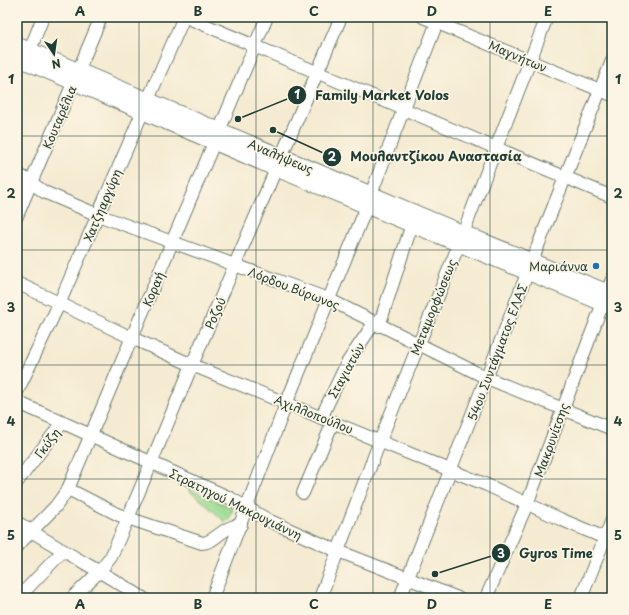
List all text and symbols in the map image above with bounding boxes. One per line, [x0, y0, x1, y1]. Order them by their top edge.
text: A [75, 1, 85, 20]
text: B [194, 1, 203, 20]
text: C [309, 1, 319, 20]
text: D [427, 1, 437, 20]
text: E [544, 1, 552, 20]
north arrow [34, 34, 74, 74]
street label: Μαγνήτων [486, 36, 550, 76]
text: N [50, 55, 63, 74]
text: 1 [8, 69, 14, 88]
text: 1 [615, 69, 621, 88]
street label: Κουταρέλια [38, 82, 80, 151]
callout: Family Market Volos [287, 83, 458, 108]
text: 1 [294, 85, 300, 103]
text: Family Market Volos [315, 85, 449, 104]
street label: Αναλήψεως [245, 134, 317, 178]
callout: Μουλαντζίκου Αναστασία [322, 144, 530, 169]
text: Μουλαντζίκου Αναστασία [350, 146, 522, 165]
text: 2 [328, 147, 337, 165]
street label: Χατζηαργύρη [79, 166, 125, 244]
text: 2 [6, 183, 16, 202]
text: 2 [613, 183, 623, 202]
street label: Μεταμορφώσεως [405, 256, 461, 358]
place label: Μαριάννα [529, 257, 588, 275]
marker: Μαριάννα [591, 261, 601, 271]
street label: Λόρδου Βύρωνος [246, 262, 342, 314]
street label: Κοραή [138, 269, 168, 309]
street label: 54ου Συντάγματος ΕΛΑΣ [463, 281, 531, 423]
street label: Ροζού [200, 294, 230, 332]
text: 3 [7, 297, 16, 316]
text: 3 [614, 297, 623, 316]
street label: Σταγιατών [323, 339, 369, 401]
street label: Αχιλλοπούλου [272, 390, 356, 438]
street label: Μακρυνίτσης [529, 400, 573, 480]
text: 4 [7, 411, 16, 430]
text: 4 [614, 411, 623, 430]
street label: Γκύζη [30, 424, 64, 462]
street label: Στρατηγού Μακρυγιάννη [167, 464, 305, 544]
text: 5 [7, 525, 15, 544]
text: 5 [614, 525, 622, 544]
callout: Gyros Time [491, 541, 601, 566]
text: Gyros Time [519, 543, 593, 562]
text: 3 [497, 544, 505, 562]
text: A [75, 594, 85, 613]
text: B [194, 594, 203, 613]
text: C [309, 594, 319, 613]
text: D [427, 594, 437, 613]
text: E [544, 594, 552, 613]

